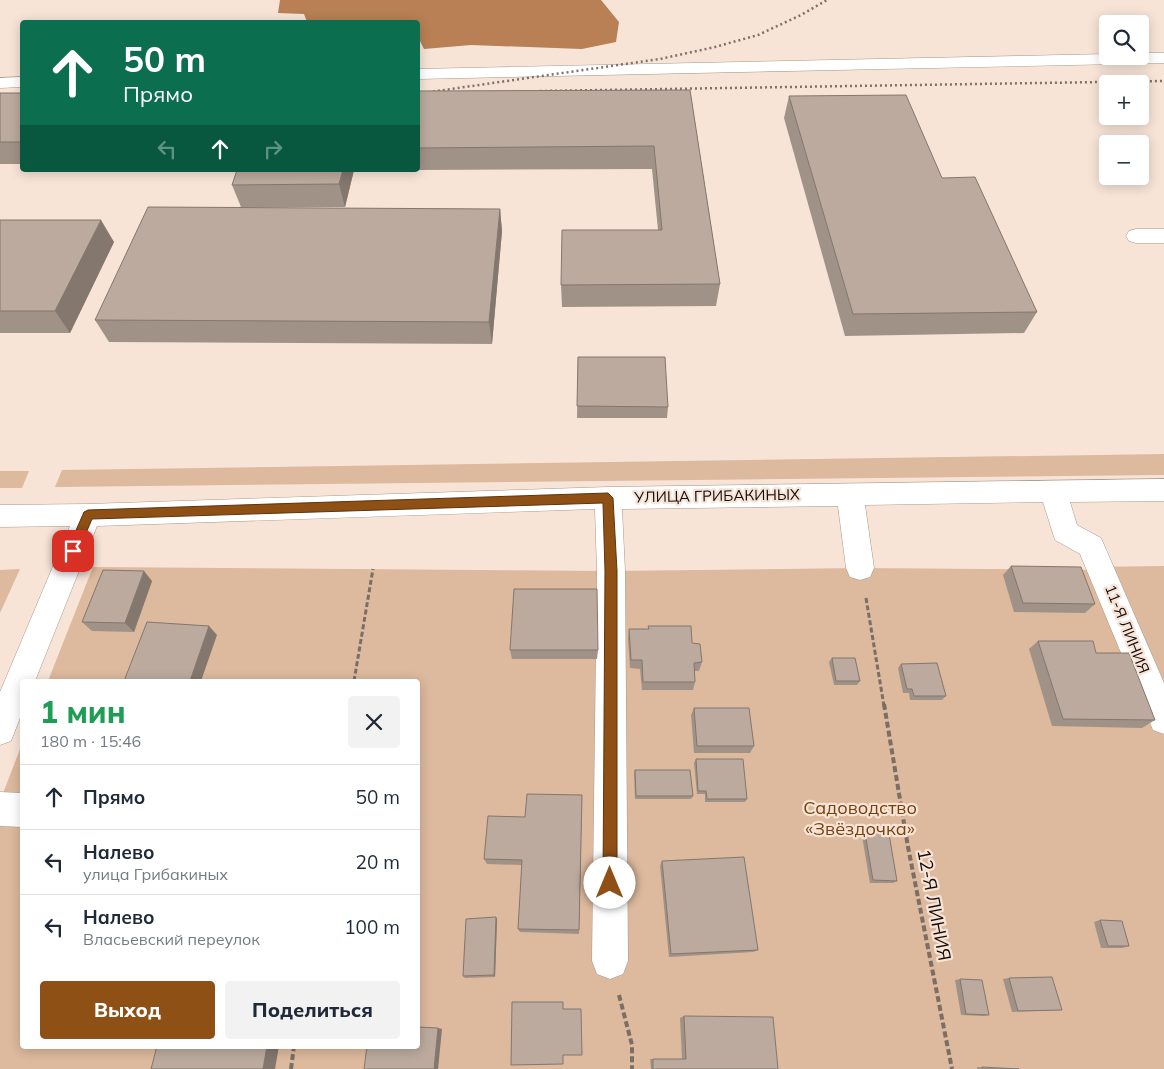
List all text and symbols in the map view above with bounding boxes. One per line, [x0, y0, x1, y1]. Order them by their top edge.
map controls [1099, 15, 1149, 185]
button: search [1099, 15, 1149, 65]
text: 50 m [123, 37, 206, 81]
icon: ahead [40, 40, 105, 105]
button: + [1099, 75, 1149, 125]
text: Прямо [123, 80, 193, 108]
icon: left [153, 135, 181, 163]
icon: ahead [206, 135, 234, 163]
icon: right [259, 135, 287, 163]
button: − [1099, 135, 1149, 185]
street label: УЛИЦА ГРИБАКИНЫХ [633, 485, 800, 506]
pin [52, 530, 94, 572]
icon: arrive [59, 537, 87, 565]
street label: 11-Я ЛИНИЯ [1101, 582, 1154, 676]
text: 1 мин [40, 693, 126, 731]
button: close [348, 696, 400, 748]
text: 180 m · 15:46 [40, 731, 141, 751]
icon: ahead [40, 783, 68, 811]
text: Прямо [83, 785, 145, 809]
text: 50 m [356, 785, 400, 809]
park label: Садоводство «Звёздочка» [803, 796, 917, 840]
text: Налево [83, 840, 155, 864]
street label: 12-Я ЛИНИЯ [912, 847, 957, 963]
icon: left [40, 848, 68, 876]
text: 20 m [356, 850, 400, 874]
position arrow [583, 856, 635, 908]
text: улица Грибакиных [83, 864, 228, 884]
text: Налево [83, 905, 155, 929]
icon: left [40, 913, 68, 941]
text: 100 m [344, 915, 400, 939]
text: Власьевский переулок [83, 929, 260, 949]
button: Выход [40, 981, 215, 1039]
button: Поделиться [225, 981, 400, 1039]

